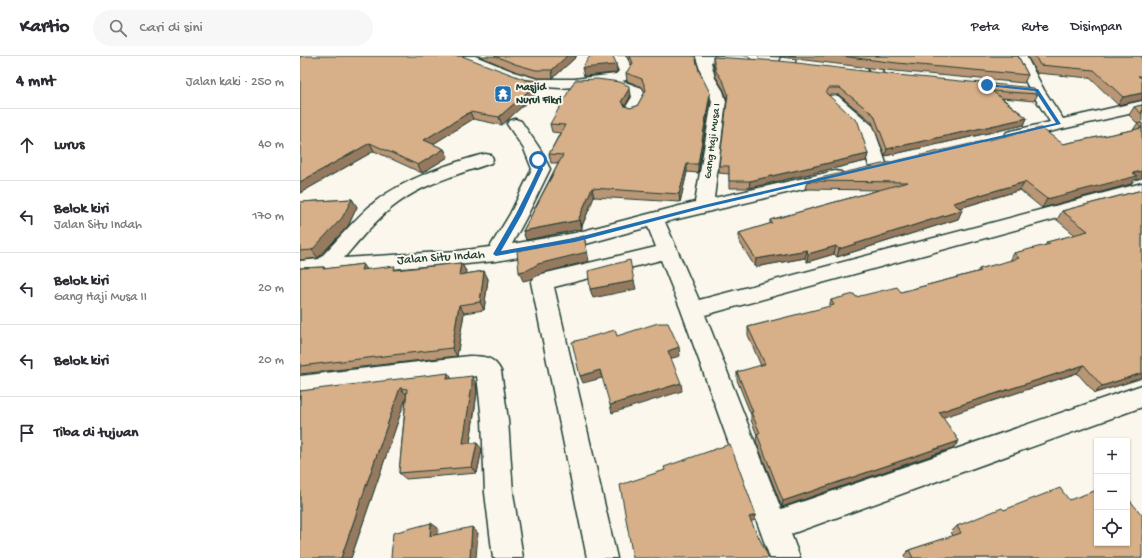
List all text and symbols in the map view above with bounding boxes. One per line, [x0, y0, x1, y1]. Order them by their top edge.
search box [93, 10, 373, 46]
text: Kartio [20, 16, 69, 39]
icon: search [107, 17, 129, 39]
text: Cari di sini [139, 19, 203, 37]
text: Peta [971, 19, 1000, 36]
text: Rute [1022, 19, 1048, 36]
text: Disimpan [1070, 19, 1122, 36]
text: 4 mnt [16, 72, 55, 92]
text: Jalan kaki · 250 m [186, 75, 284, 90]
route end [978, 76, 996, 94]
place label: Masjid Nurul Fikri [516, 82, 562, 107]
temple icon: Masjid Nurul Fikri [493, 84, 513, 104]
street label: Gang Haji Musa I [702, 102, 724, 179]
icon: ahead [16, 134, 38, 156]
text: Lurus [54, 136, 84, 154]
text: 40 m [258, 137, 284, 152]
route start [529, 151, 547, 169]
text: Belok kiri [54, 200, 109, 218]
icon: left [16, 206, 38, 228]
text: 170 m [252, 209, 284, 224]
text: Jalan Situ Indah [54, 218, 142, 233]
street label: Jalan Situ Indah [397, 247, 485, 269]
text: Belok kiri [54, 272, 109, 290]
icon: left [16, 278, 38, 300]
text: 20 m [258, 281, 284, 296]
text: Gang Haji Musa II [54, 290, 147, 305]
icon: left [16, 350, 38, 372]
text: Belok kiri [54, 352, 109, 370]
text: 20 m [258, 353, 284, 368]
icon: arrive [16, 422, 38, 444]
text: Tiba di tujuan [54, 424, 138, 442]
map controls [1094, 438, 1130, 546]
button: + [1094, 438, 1130, 474]
button: − [1094, 474, 1130, 510]
button: locate [1094, 510, 1130, 546]

